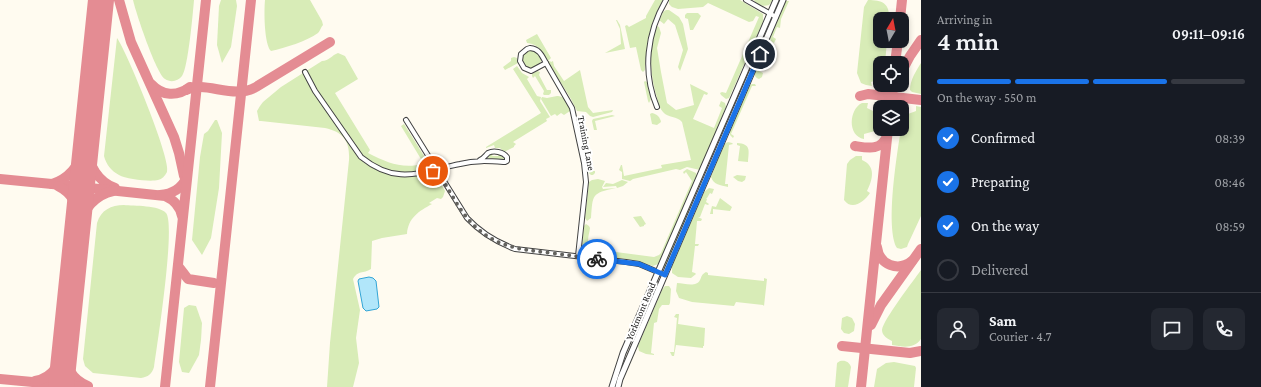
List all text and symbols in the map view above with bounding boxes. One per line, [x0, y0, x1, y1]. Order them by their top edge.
north arrow [873, 12, 909, 48]
map controls [873, 12, 909, 136]
text: Arriving in [937, 12, 993, 27]
text: 09:11–09:16 [1172, 26, 1245, 42]
text: 4 min [937, 27, 999, 56]
pin [743, 37, 777, 71]
icon: home [749, 43, 771, 65]
button: locate [873, 56, 909, 92]
text: On the way · 550 m [937, 90, 1036, 105]
button: layers [873, 100, 909, 136]
street label: Training Lane [576, 115, 597, 172]
icon: check [937, 127, 959, 149]
text: Confirmed [971, 130, 1035, 146]
text: 08:39 [1215, 131, 1245, 146]
pin [416, 154, 450, 188]
icon: bag [422, 160, 444, 182]
icon: check [937, 171, 959, 193]
text: Preparing [971, 174, 1030, 190]
text: 08:46 [1214, 175, 1245, 190]
icon: check [937, 215, 959, 237]
text: On the way [971, 218, 1039, 234]
text: 08:59 [1215, 219, 1245, 234]
courier [577, 239, 617, 279]
icon: bike [586, 248, 608, 270]
text: Delivered [971, 262, 1028, 278]
street label: Yorkmont Road [623, 280, 658, 342]
button: person [937, 308, 979, 350]
button: chat [1151, 308, 1193, 350]
button: phone [1203, 308, 1245, 350]
text: Sam [989, 313, 1017, 329]
text: Courier · 4.7 [989, 329, 1052, 344]

